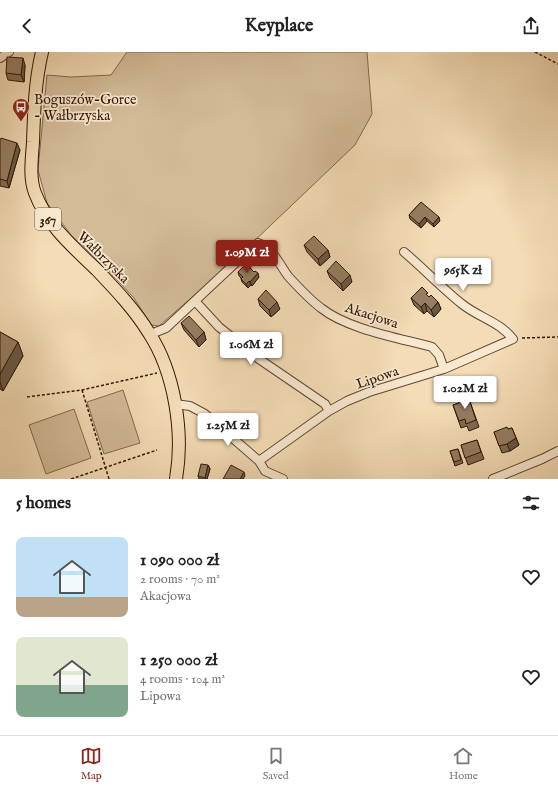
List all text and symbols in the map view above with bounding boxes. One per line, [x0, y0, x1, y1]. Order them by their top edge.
icon: back [16, 15, 38, 37]
text: Keyplace [245, 15, 313, 38]
icon: share [520, 15, 542, 37]
place label: Boguszów-Gorce - Wałbrzyska [34, 91, 137, 125]
bus stop icon: Boguszów-Gorce - Wałbrzyska [11, 97, 31, 122]
road number: 367 [35, 208, 61, 230]
street label: Wałbrzyska [73, 228, 134, 288]
pin: 1.09M zł [206, 240, 288, 274]
text: 1.09M zł [225, 244, 269, 261]
pin: 965K zł [426, 258, 500, 292]
text: 965K zł [444, 262, 482, 279]
street label: Akacjowa [342, 299, 402, 333]
pin: 1.06M zł [210, 332, 292, 366]
text: 1.06M zł [229, 336, 273, 353]
street label: Lipowa [354, 362, 402, 394]
pin: 1.02M zł [424, 376, 506, 410]
text: 1.02M zł [443, 380, 487, 397]
pin: 1.25M zł [187, 413, 269, 447]
text: 1.25M zł [206, 417, 250, 434]
icon: filters [520, 492, 542, 514]
text: 5 homes [16, 493, 71, 514]
text: 1 090 000 zł [140, 550, 219, 571]
icon: home [48, 553, 96, 601]
icon: heart [520, 566, 542, 588]
text: 2 rooms · 70 m² [140, 571, 220, 588]
text: Akacjowa [140, 588, 191, 605]
text: 1 250 000 zł [140, 650, 217, 671]
icon: home [48, 653, 96, 701]
icon: heart [520, 666, 542, 688]
text: 4 rooms · 104 m² [140, 671, 225, 688]
text: Lipowa [140, 688, 181, 705]
tab: Map [80, 745, 102, 783]
tab: Saved [263, 745, 289, 783]
tab: Home [449, 745, 478, 783]

